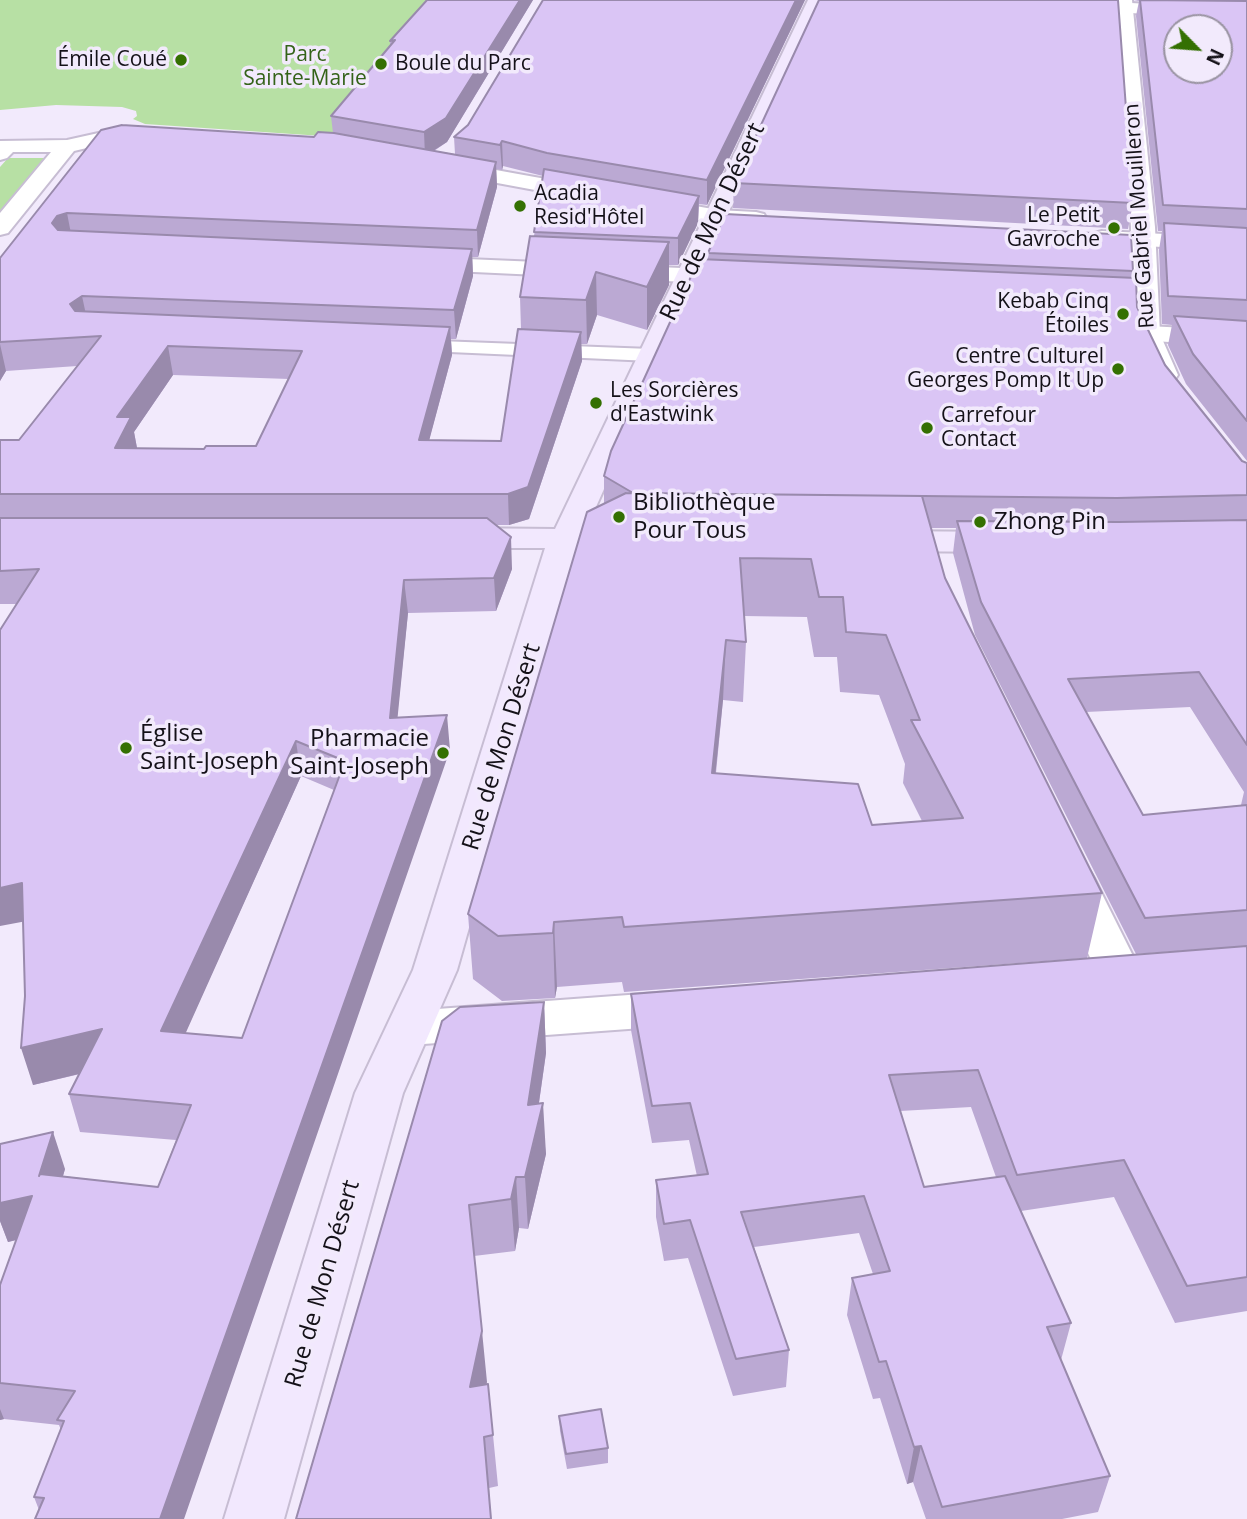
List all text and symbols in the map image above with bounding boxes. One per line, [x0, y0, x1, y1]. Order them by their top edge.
north arrow [1163, 14, 1233, 84]
park label: Parc Sainte-Marie [243, 42, 367, 92]
text: N [1200, 45, 1230, 70]
place label: Émile Coué [58, 47, 167, 73]
place label: Boule du Parc [395, 51, 531, 77]
marker: Émile Coué [173, 52, 189, 68]
marker: Boule du Parc [373, 56, 389, 72]
street label: Rue Gabriel Mouilleron [1120, 103, 1160, 329]
street label: Rue de Mon Désert [655, 119, 771, 325]
place label: Acadia Resid'Hôtel [534, 181, 644, 231]
marker: Acadia Resid'Hôtel [512, 198, 528, 214]
place label: Le Petit Gavroche [1007, 203, 1100, 253]
marker: Le Petit Gavroche [1106, 220, 1122, 236]
place label: Kebab Cinq Étoiles [997, 289, 1109, 339]
marker: Kebab Cinq Étoiles [1115, 306, 1131, 322]
place label: Centre Culturel Georges Pomp It Up [907, 344, 1104, 394]
marker: Centre Culturel Georges Pomp It Up [1110, 361, 1126, 377]
place label: Les Sorcières d'Eastwink [610, 378, 738, 428]
marker: Les Sorcières d'Eastwink [588, 395, 604, 411]
place label: Carrefour Contact [941, 403, 1036, 453]
marker: Carrefour Contact [919, 420, 935, 436]
place label: Bibliothèque Pour Tous [633, 489, 775, 545]
place label: Zhong Pin [994, 508, 1106, 536]
marker: Bibliothèque Pour Tous [611, 509, 627, 525]
marker: Zhong Pin [972, 514, 988, 530]
street label: Rue de Mon Désert [457, 640, 547, 854]
place label: Église Saint-Joseph [140, 720, 279, 776]
place label: Pharmacie Saint-Joseph [290, 725, 429, 781]
marker: Église Saint-Joseph [118, 740, 134, 756]
marker: Pharmacie Saint-Joseph [435, 745, 451, 761]
street label: Rue de Mon Désert [280, 1177, 366, 1391]

